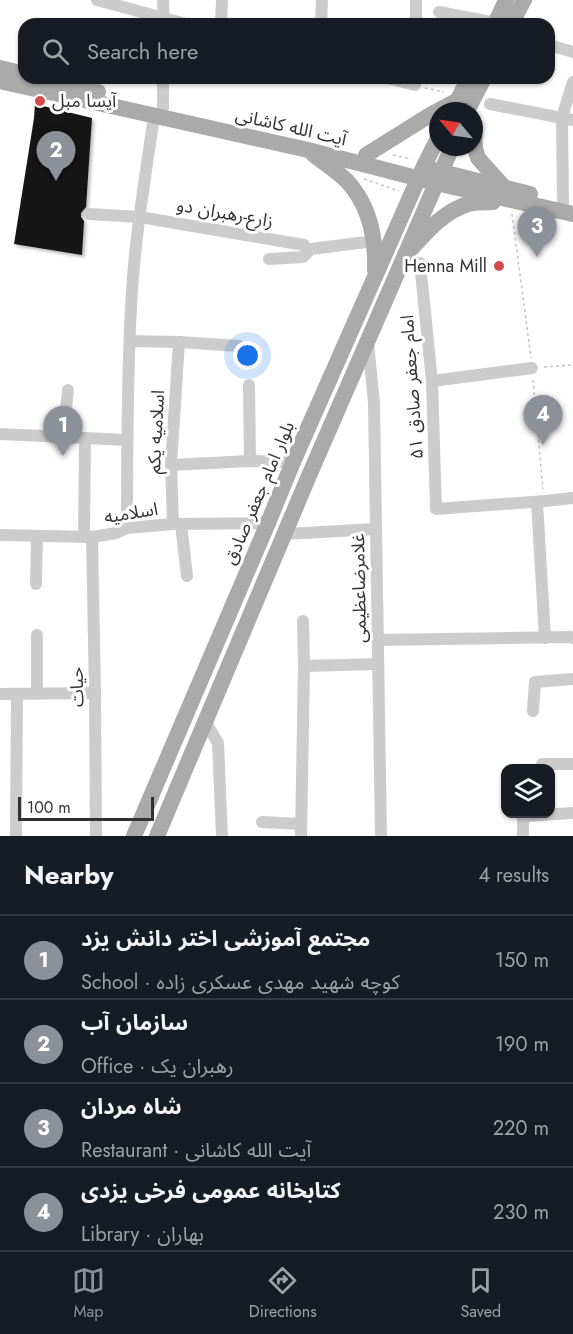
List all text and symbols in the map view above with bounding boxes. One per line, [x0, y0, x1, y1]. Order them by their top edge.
search box [18, 18, 555, 84]
icon: search [39, 35, 72, 68]
text: Search here [87, 35, 198, 67]
place label: آیسا مبل [52, 88, 117, 114]
marker: آیسا مبل [33, 94, 47, 108]
street label: آیت الله کاشانی [233, 102, 350, 153]
north arrow [429, 102, 483, 156]
pin: 2 [36, 132, 76, 181]
street label: زارع-رهبران دو [174, 192, 275, 235]
pin: 3 [518, 208, 556, 257]
place label: Henna Mill [404, 253, 487, 279]
marker: Henna Mill [492, 259, 506, 273]
street label: امام جعفر صادق ۵۱ [394, 314, 431, 460]
your location [233, 341, 262, 370]
street label: اسلامیه یکم [141, 389, 171, 475]
pin: 4 [524, 396, 562, 445]
pin: 1 [44, 406, 82, 456]
street label: بلوار امام جعفر صادق [217, 417, 302, 569]
street label: اسلامیه [102, 496, 160, 530]
street label: غلامرضاعظیمی [345, 533, 373, 643]
street label: حیات [64, 667, 90, 707]
map controls [501, 764, 555, 818]
button: layers [501, 764, 555, 818]
scale bar [18, 794, 154, 822]
text: 100 m [27, 796, 71, 819]
text: Nearby [24, 856, 113, 894]
text: 4 results [478, 861, 549, 890]
text: مجتمع آموزشی اختر دانش یزد [81, 922, 370, 954]
text: 1 [38, 946, 49, 975]
text: 150 m [495, 946, 549, 975]
text: School · کوچه شهید مهدی عسکری زاده [81, 968, 400, 997]
text: سازمان آب [81, 1006, 188, 1038]
text: 2 [37, 1030, 50, 1059]
text: 190 m [495, 1030, 549, 1059]
text: Office · رهبران یک [81, 1052, 234, 1081]
text: شاه مردان [81, 1090, 182, 1122]
text: 3 [37, 1114, 50, 1143]
text: 220 m [493, 1114, 549, 1143]
text: Restaurant · آیت الله کاشانی [81, 1136, 311, 1165]
text: کتابخانه عمومی فرخی یزدی [81, 1174, 340, 1206]
text: 4 [37, 1198, 50, 1227]
text: 230 m [493, 1198, 549, 1227]
text: Library · بهاران [81, 1220, 204, 1249]
tab: Map [72, 1264, 105, 1323]
tab: Directions [249, 1264, 317, 1323]
tab: Saved [460, 1264, 501, 1323]

